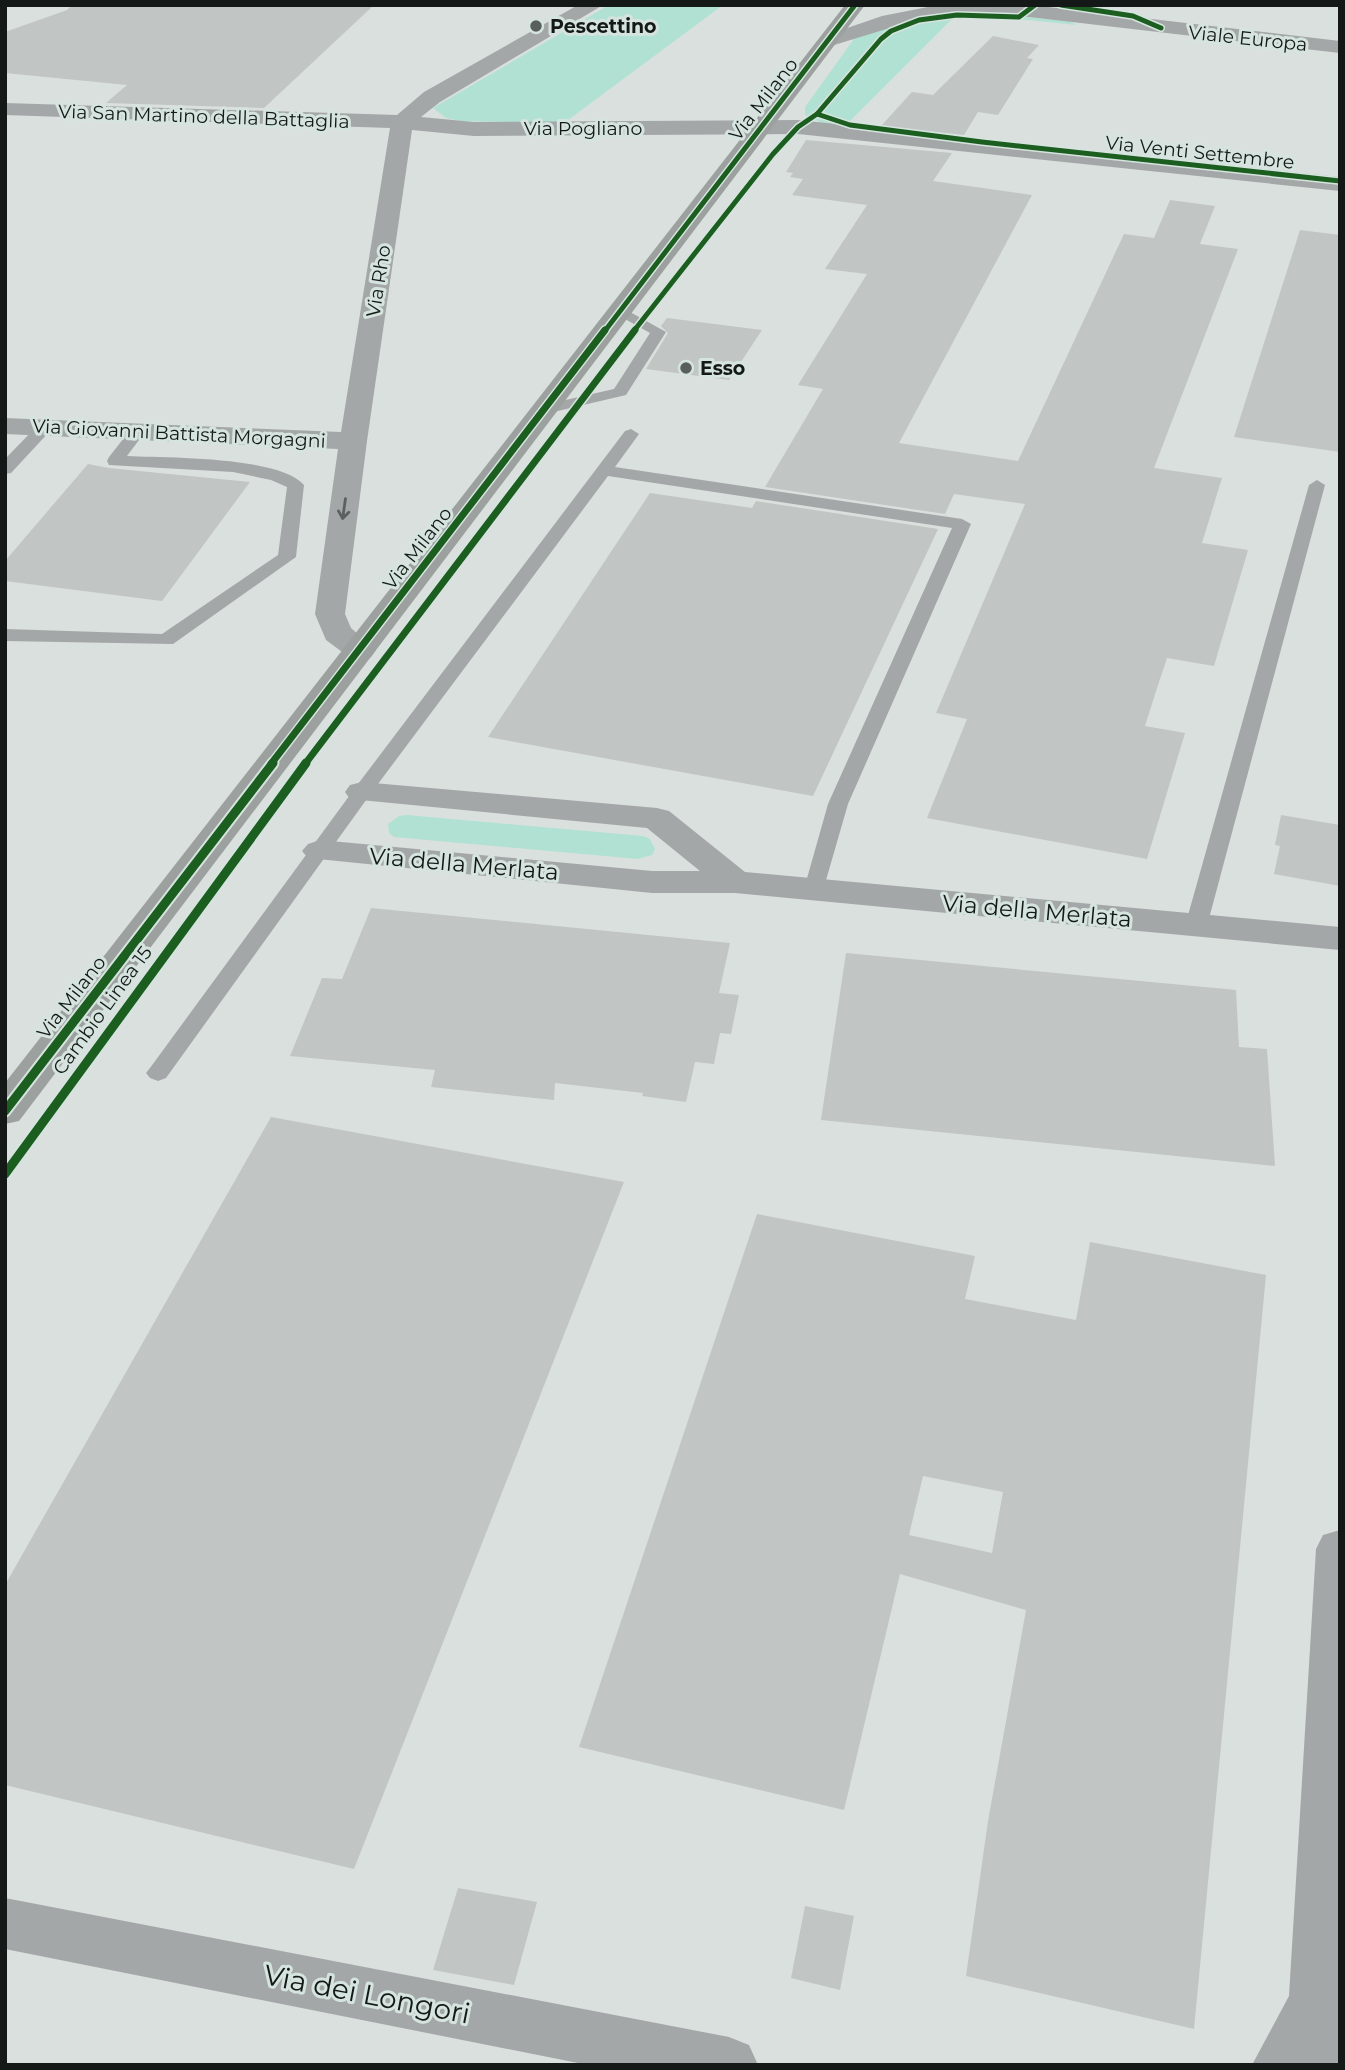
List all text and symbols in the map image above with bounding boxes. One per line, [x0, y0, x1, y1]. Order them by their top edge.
place label: Pescettino [550, 15, 657, 38]
marker: Pescettino [528, 18, 544, 34]
street label: Viale Europa [1187, 21, 1309, 56]
street label: Via Milano [724, 53, 803, 145]
street label: Via San Martino della Battaglia [58, 100, 350, 133]
street label: Via Pogliano [524, 117, 642, 140]
street label: Via Venti Settembre [1104, 131, 1296, 174]
street label: Via Rho [361, 243, 396, 319]
place label: Esso [700, 357, 745, 380]
marker: Esso [678, 360, 694, 376]
street label: Via Giovanni Battista Morgagni [32, 414, 326, 453]
one-way arrow [338, 497, 351, 520]
street label: Via Milano [378, 502, 457, 594]
street label: Via della Merlata [368, 842, 560, 886]
street label: Via della Merlata [941, 889, 1133, 933]
street label: Cambio Linea 15 [48, 941, 157, 1079]
street label: Via Milano [32, 951, 111, 1043]
street label: Via dei Longori [261, 1957, 473, 2031]

